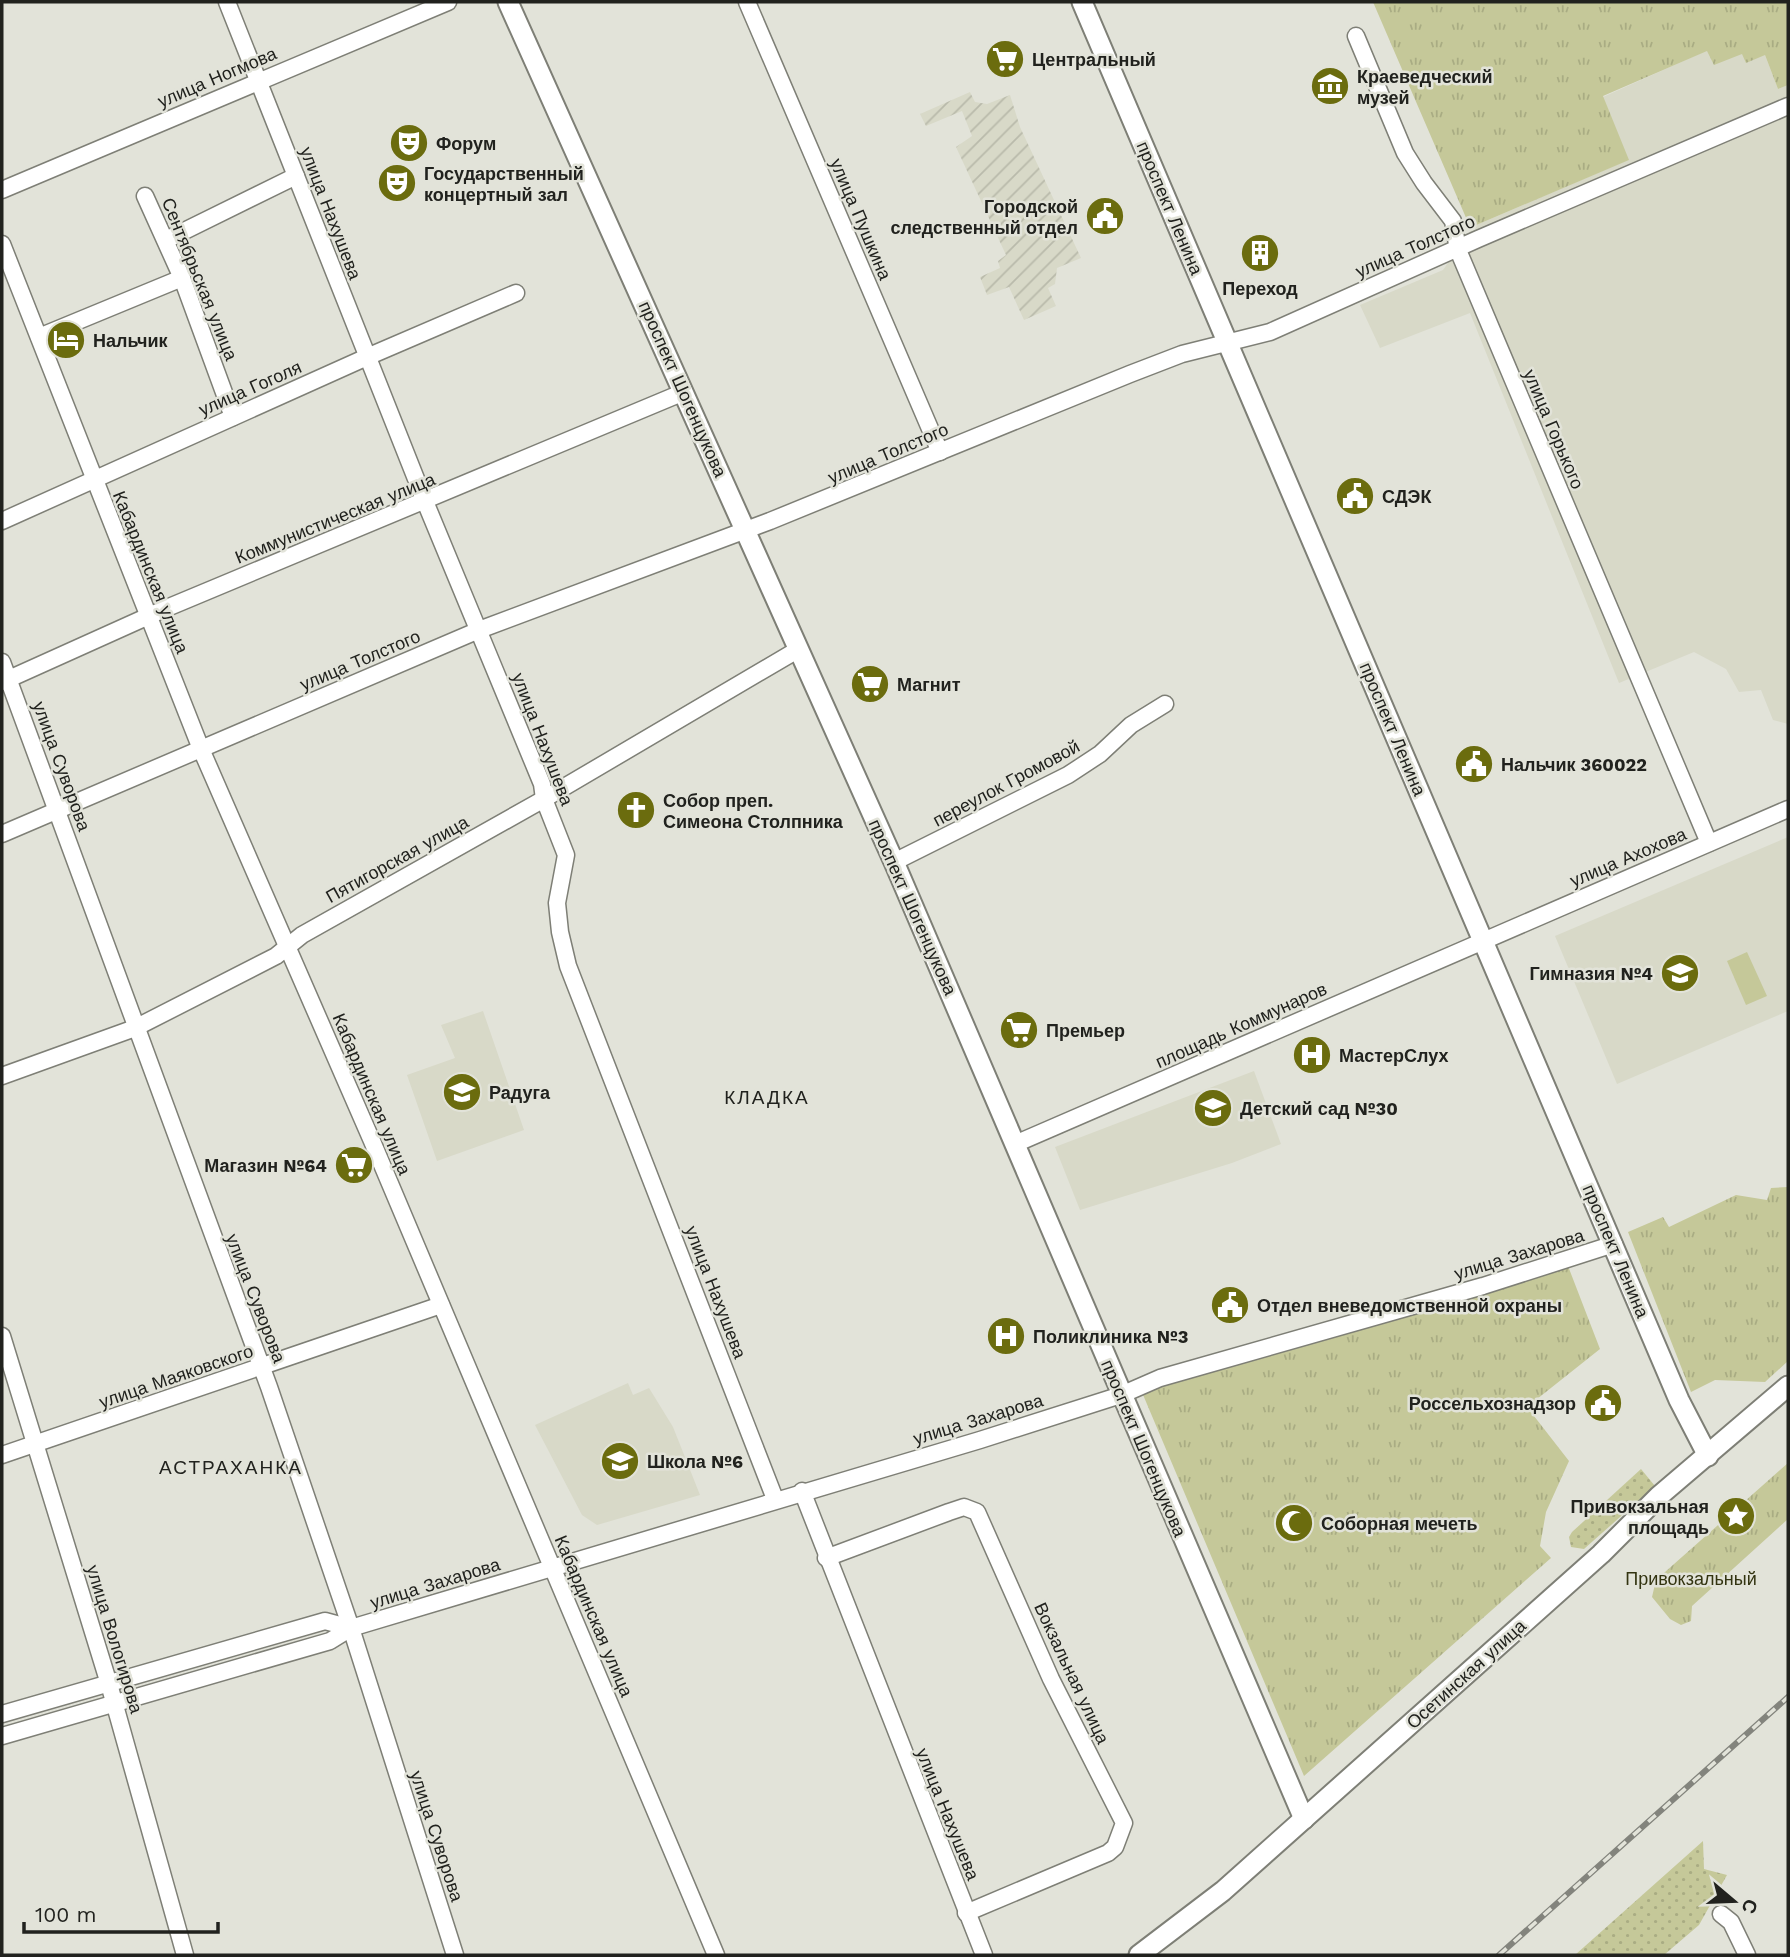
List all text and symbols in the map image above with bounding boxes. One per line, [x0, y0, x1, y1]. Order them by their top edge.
supermarket icon: Центральный [984, 38, 1026, 80]
street label: улица Ногмова [154, 42, 280, 111]
place label: Центральный [1032, 49, 1156, 70]
museum icon: Краеведческий музей [1309, 65, 1351, 107]
place label: Краеведческий музей [1357, 66, 1493, 108]
theatre icon: Форум [388, 122, 430, 164]
place label: Форум [436, 133, 496, 154]
street label: проспект Ленина [1132, 138, 1208, 279]
street label: улица Нахушева [296, 144, 366, 283]
street label: улица Пушкина [826, 155, 896, 284]
theatre icon: Государственный концертный зал [376, 162, 418, 204]
place label: Государственный концертный зал [424, 163, 584, 205]
street label: Сентябрьская улица [158, 195, 243, 364]
public building icon: Городской следственный отдел [1084, 195, 1126, 237]
place label: Городской следственный отдел [891, 196, 1078, 238]
street label: улица Толстого [1352, 210, 1478, 282]
building icon: Переход [1239, 232, 1281, 274]
place label: Переход [1222, 278, 1298, 299]
street label: проспект Шогенцукова [635, 298, 732, 481]
hotel icon: Нальчик [45, 319, 87, 361]
place label: Нальчик [93, 330, 168, 351]
street label: улица Гоголя [195, 356, 305, 420]
street label: улица Горького [1519, 366, 1589, 492]
street label: улица Толстого [825, 418, 951, 488]
street label: Коммунистическая улица [232, 468, 439, 568]
public building icon: СДЭК [1334, 475, 1376, 517]
place label: СДЭК [1382, 486, 1432, 507]
street label: Кабардинская улица [109, 488, 194, 657]
street label: улица Толстого [297, 625, 423, 695]
street label: проспект Ленина [1355, 659, 1431, 800]
supermarket icon: Магнит [849, 663, 891, 705]
street label: улица Нахушева [508, 670, 578, 809]
place label: Магнит [897, 674, 961, 695]
street label: улица Суворова [29, 698, 96, 835]
street label: переулок Громовой [929, 735, 1083, 831]
public building icon: Нальчик 360022 [1453, 743, 1495, 785]
place label: Нальчик 360022 [1501, 754, 1647, 775]
church icon: Собор преп. Симеона Столпника [615, 789, 657, 831]
place label: Собор преп. Симеона Столпника [663, 790, 844, 832]
street label: Пятигорская улица [322, 811, 473, 907]
street label: проспект Шогенцукова [865, 816, 962, 999]
street label: улица Ахохова [1567, 823, 1690, 891]
school or university icon: Гимназия №4 [1659, 952, 1701, 994]
place label: Гимназия №4 [1530, 963, 1653, 984]
street label: площадь Коммунаров [1152, 978, 1330, 1072]
supermarket icon: Премьер [998, 1009, 1040, 1051]
street label: Кабардинская улица [329, 1010, 416, 1179]
place label: Премьер [1046, 1020, 1125, 1041]
hospital icon: МастерСлух [1291, 1034, 1333, 1076]
place label: МастерСлух [1339, 1045, 1449, 1066]
school or university icon: Радуга [441, 1071, 483, 1113]
place label: Радуга [489, 1082, 551, 1103]
district label: КЛАДКА [724, 1086, 810, 1109]
school or university icon: Детский сад №30 [1192, 1087, 1234, 1129]
place label: Детский сад №30 [1240, 1098, 1398, 1119]
supermarket icon: Магазин №64 [333, 1144, 375, 1186]
place label: Магазин №64 [204, 1155, 327, 1176]
street label: проспект Ленина [1578, 1181, 1654, 1322]
street label: улица Нахушева [681, 1223, 751, 1362]
street label: улица Захарова [1452, 1224, 1587, 1284]
street label: улица Суворова [222, 1231, 291, 1366]
public building icon: Отдел вневедомственной охраны [1209, 1284, 1251, 1326]
place label: Отдел вневедомственной охраны [1257, 1295, 1562, 1316]
hospital icon: Поликлиника №3 [985, 1315, 1027, 1357]
place label: Поликлиника №3 [1033, 1326, 1188, 1347]
street label: улица Маяковского [96, 1340, 256, 1412]
street label: проспект Шогенцукова [1097, 1356, 1191, 1541]
public building icon: Россельхознадзор [1582, 1382, 1624, 1424]
street label: улица Захарова [911, 1389, 1046, 1449]
place label: Россельхознадзор [1409, 1393, 1576, 1414]
school or university icon: Школа №6 [599, 1440, 641, 1482]
place label: Школа №6 [647, 1451, 743, 1472]
district label: АСТРАХАНКА [159, 1456, 303, 1479]
place icon: Привокзальная площадь [1715, 1495, 1757, 1537]
place label: Привокзальная площадь [1571, 1496, 1709, 1538]
mosque icon: Соборная мечеть [1273, 1502, 1315, 1544]
place label: Соборная мечеть [1321, 1513, 1478, 1534]
street label: Кабардинская улица [551, 1532, 638, 1701]
street label: улица Захарова [368, 1553, 503, 1613]
street label: улица Вологирова [82, 1562, 148, 1717]
park label: Привокзальный [1625, 1568, 1757, 1589]
street label: Вокзальная улица [1030, 1599, 1114, 1748]
street label: Осетинская улица [1402, 1614, 1531, 1733]
street label: улица Нахушева [912, 1745, 984, 1884]
street label: улица Суворова [406, 1768, 468, 1905]
north arrow [1699, 1866, 1769, 1936]
scale bar [24, 1890, 219, 1934]
text: С [1736, 1896, 1763, 1917]
text: 100 m [35, 1902, 97, 1927]

